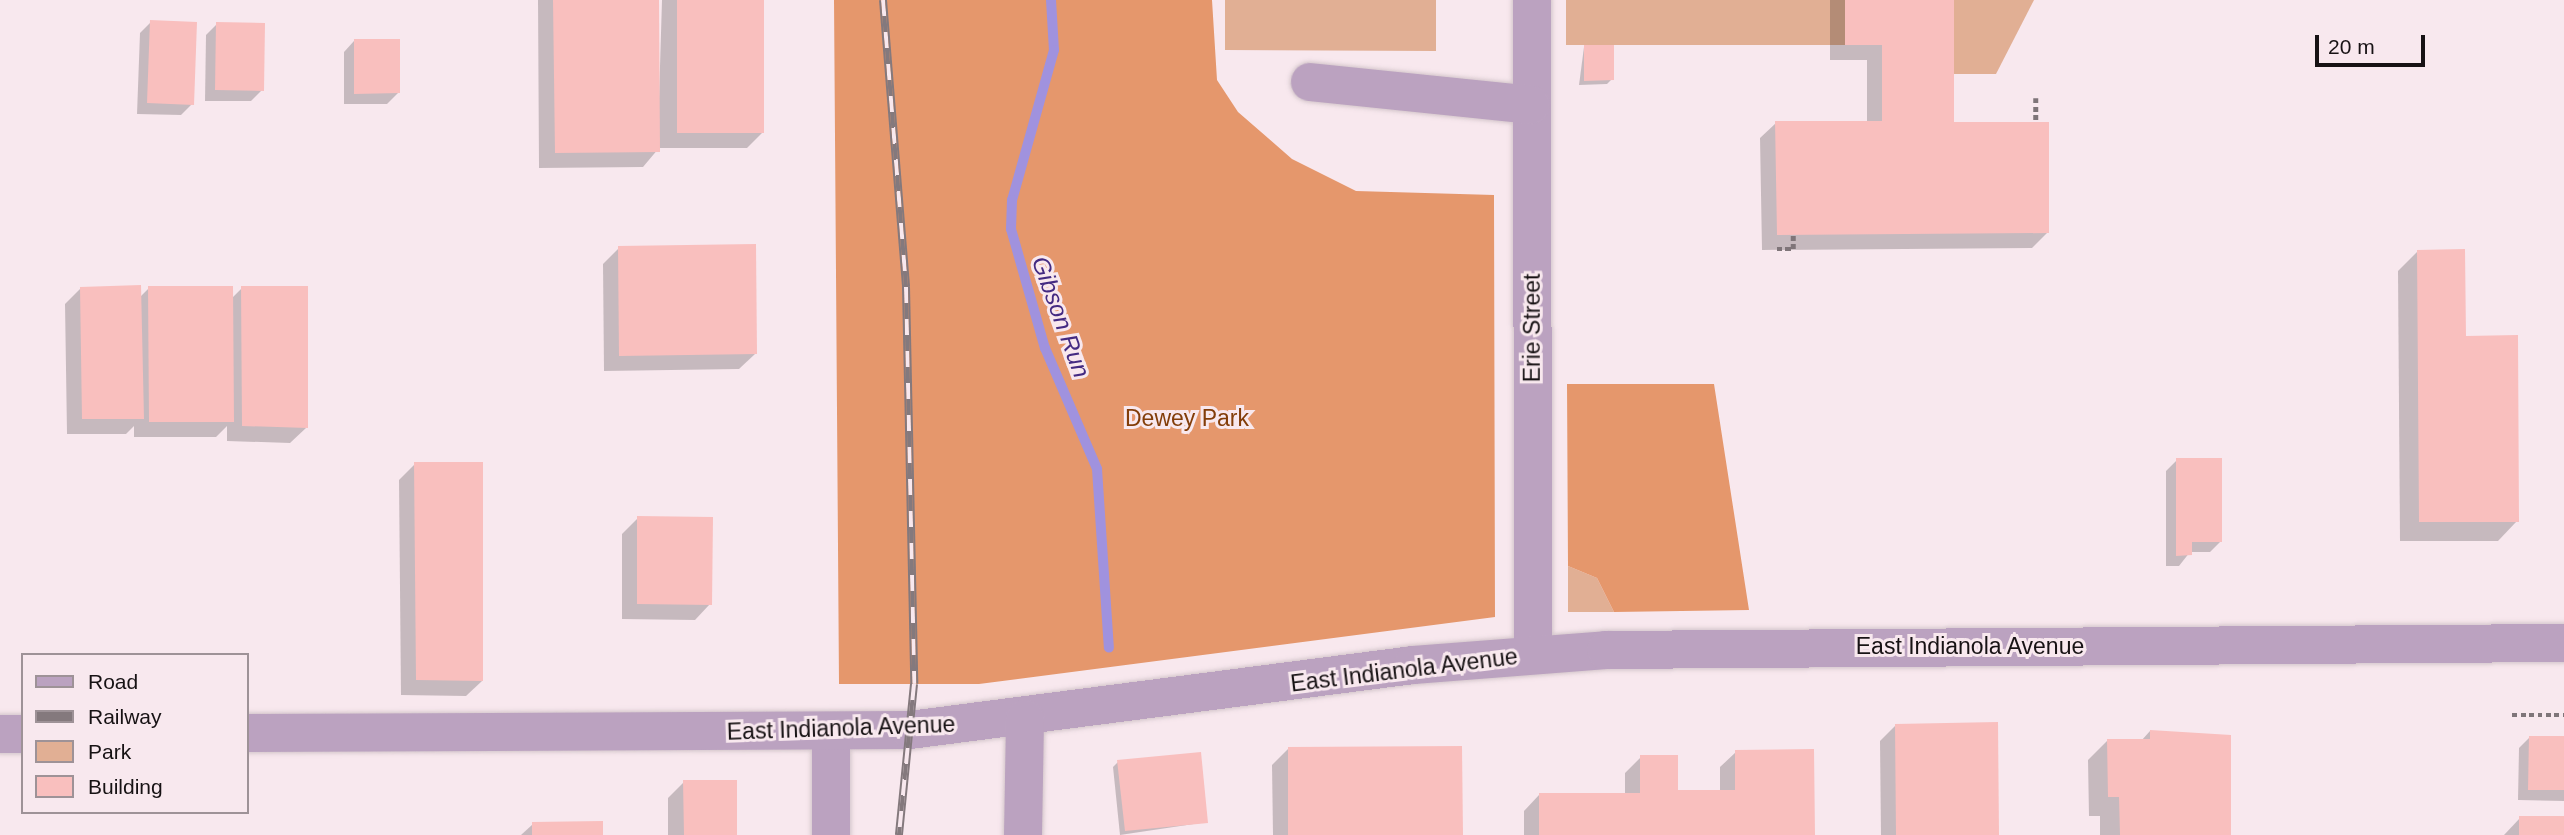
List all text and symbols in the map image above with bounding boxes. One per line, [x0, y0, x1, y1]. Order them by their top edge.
scale bar [2319, 21, 2429, 65]
text: 20 m [2328, 35, 2375, 58]
water label: Gibson Run [1026, 253, 1096, 381]
street label: Erie Street [1518, 274, 1546, 382]
park label: Dewey Park [1125, 404, 1249, 432]
street label: East Indianola Avenue [1855, 632, 2085, 660]
street label: East Indianola Avenue [1288, 642, 1520, 698]
legend [21, 653, 248, 814]
text: Road [88, 670, 138, 693]
text: Railway [88, 705, 162, 728]
street label: East Indianola Avenue [726, 710, 956, 746]
text: Park [88, 740, 131, 763]
text: Building [88, 775, 163, 798]

